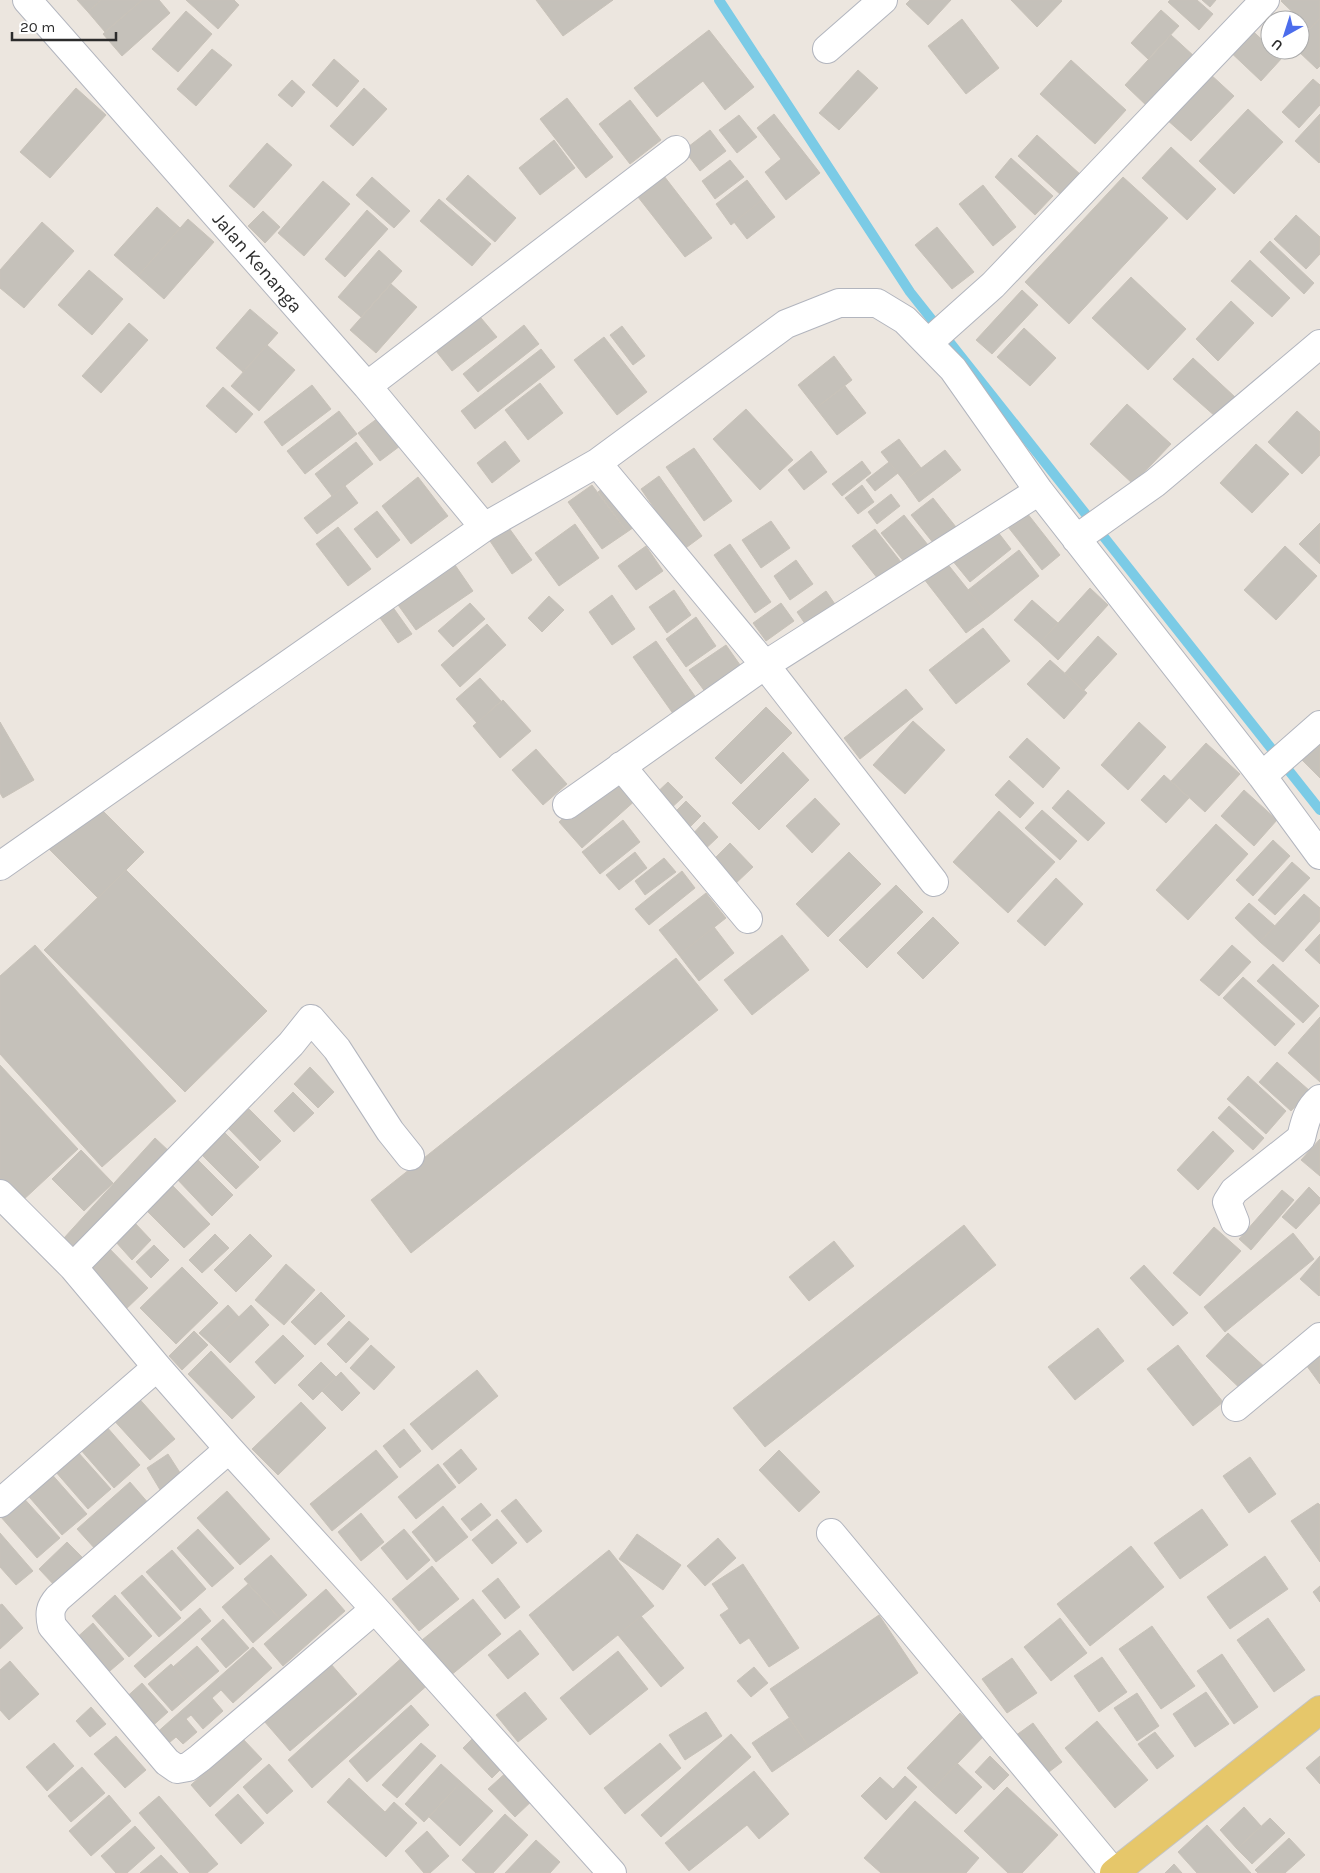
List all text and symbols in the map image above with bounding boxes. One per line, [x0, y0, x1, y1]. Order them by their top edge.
scale bar [12, 10, 116, 42]
north arrow [1260, 10, 1310, 60]
text: 20 m [20, 18, 55, 36]
text: U [1268, 35, 1286, 54]
street label: Jalan Kenanga [208, 208, 307, 317]

